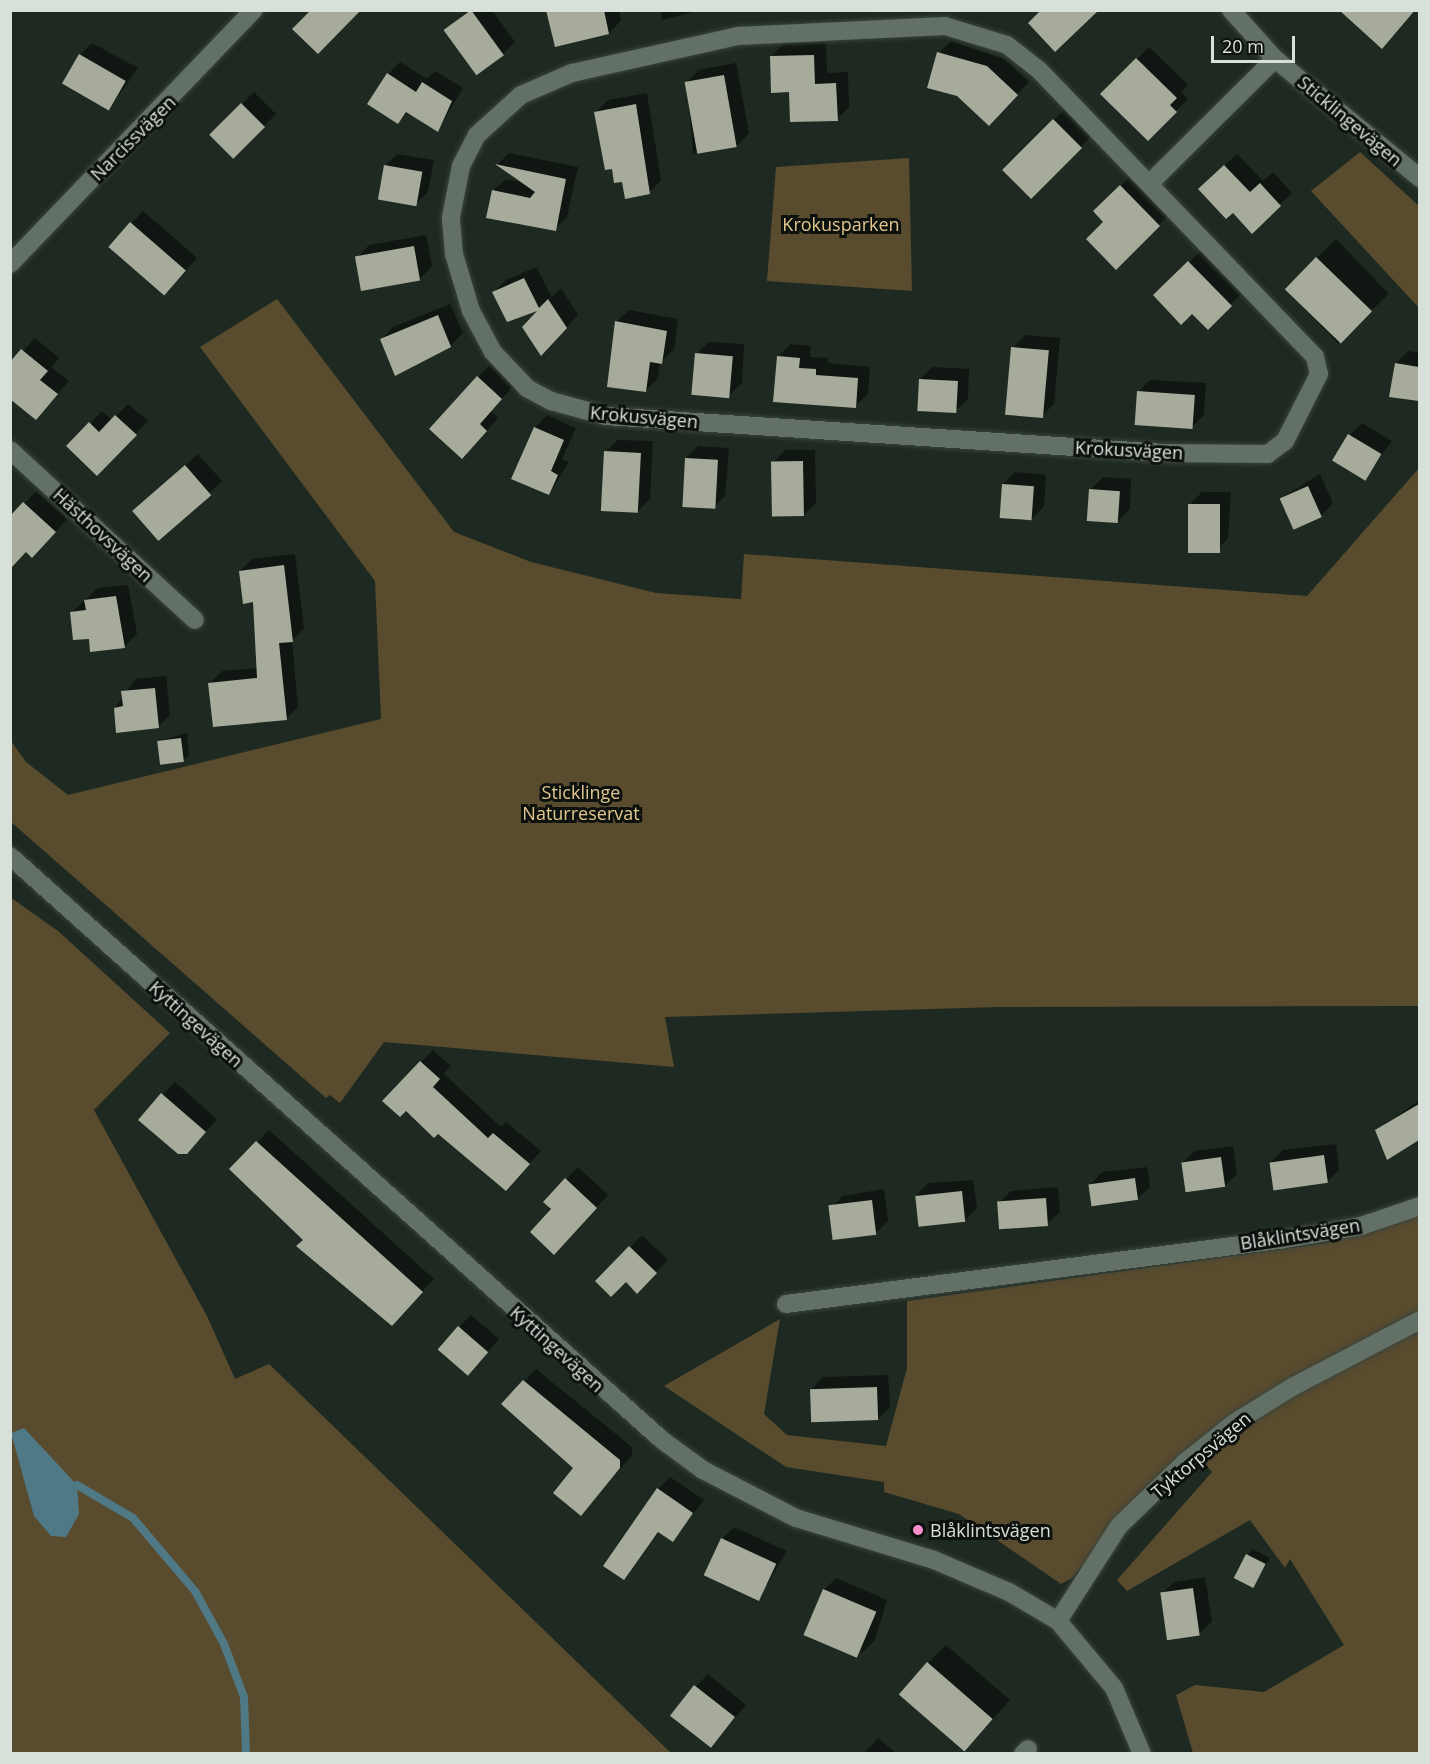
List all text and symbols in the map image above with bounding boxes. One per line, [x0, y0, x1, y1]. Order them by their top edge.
scale bar [1214, 24, 1298, 62]
text: 20 m [1222, 34, 1264, 58]
street label: Sticklingevägen [1294, 71, 1406, 171]
street label: Narcissvägen [86, 91, 180, 185]
park label: Krokusparken [782, 213, 900, 235]
street label: Krokusvägen [589, 402, 699, 432]
street label: Krokusvägen [1074, 436, 1184, 464]
street label: Hästhovsvägen [49, 484, 157, 586]
park label: Sticklinge Naturreservat [522, 782, 640, 824]
street label: Kyttingevägen [145, 976, 247, 1072]
street label: Blåklintsvägen [1239, 1214, 1361, 1254]
street label: Kyttingevägen [506, 1301, 608, 1397]
street label: Tyktorpsvägen [1147, 1407, 1255, 1503]
place label: Blåklintsvägen [930, 1519, 1051, 1541]
marker: Blåklintsvägen [911, 1523, 925, 1537]

